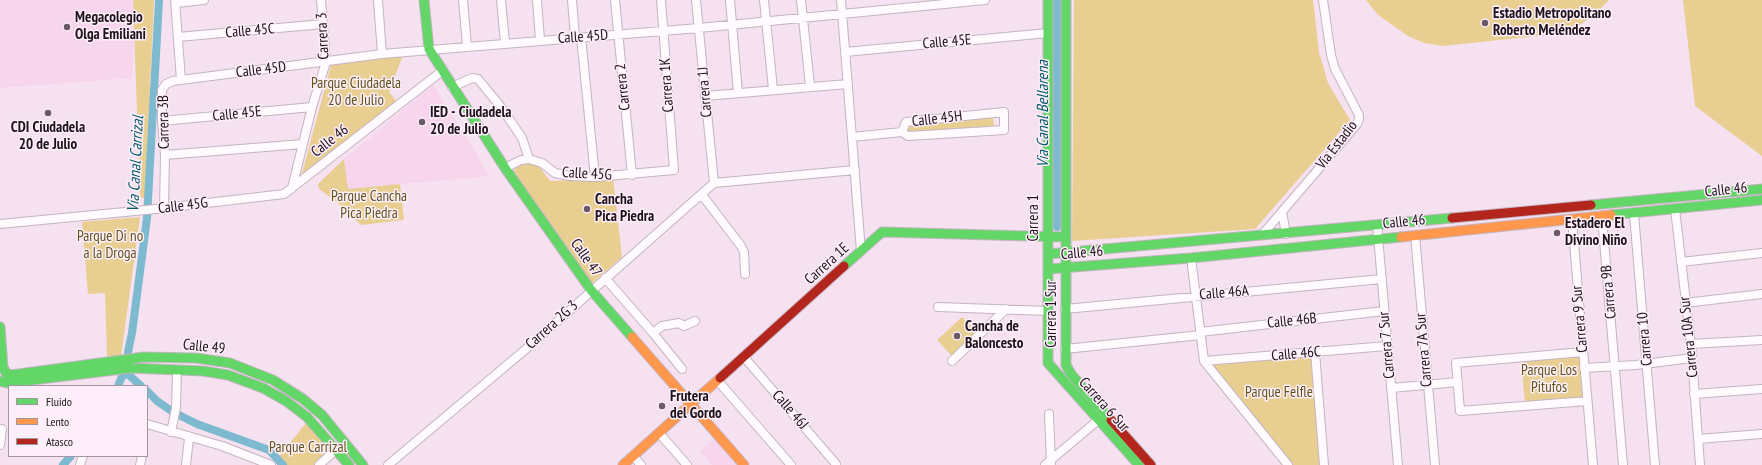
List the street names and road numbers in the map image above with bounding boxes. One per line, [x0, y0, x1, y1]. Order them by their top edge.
street label: Carrera 3 [313, 12, 333, 60]
street label: Calle 45C [225, 20, 275, 42]
street label: Calle 45D [557, 26, 609, 48]
street label: Calle 45E [922, 31, 972, 53]
street label: Carrera 1K [656, 57, 678, 113]
street label: Calle 45D [235, 58, 287, 82]
street label: Carrera 2 [612, 63, 634, 111]
street label: Carrera 1J [694, 66, 716, 118]
street label: Carrera 3B [155, 95, 173, 149]
street label: Calle 45E [212, 102, 262, 126]
street label: Calle 45H [911, 107, 963, 131]
street label: Vía Estadio [1312, 117, 1362, 173]
street label: Calle 46 [308, 121, 352, 161]
street label: Calle 45G [562, 164, 612, 184]
street label: Calle 46 [1704, 179, 1748, 201]
street label: Calle 45G [157, 194, 209, 218]
street label: Carrera 1 [1025, 194, 1043, 242]
street label: Calle 46 [1382, 211, 1426, 233]
street label: Calle 47 [566, 235, 606, 281]
street label: Carrera 1E [801, 239, 853, 289]
street label: Calle 46 [1060, 242, 1104, 264]
street label: Carrera 9B [1598, 264, 1620, 320]
street label: Carrera 1 Sur [1043, 280, 1061, 348]
street label: Calle 46A [1198, 282, 1250, 304]
street label: Carrera 9 Sur [1568, 285, 1592, 353]
street label: Carrera 10A Sur [1676, 296, 1702, 378]
street label: Carrera 2G 3 [522, 297, 582, 353]
street label: Calle 46B [1266, 309, 1318, 333]
street label: Carrera 7 Sur [1375, 311, 1399, 379]
street label: Carrera 10 [1634, 311, 1656, 367]
street label: Carrera 7A Sur [1412, 312, 1436, 388]
street label: Calle 49 [182, 336, 226, 358]
street label: Calle 46C [1271, 343, 1321, 365]
street label: Carrera 6 Sur [1075, 374, 1133, 436]
street label: Calle 46J [768, 387, 812, 433]

